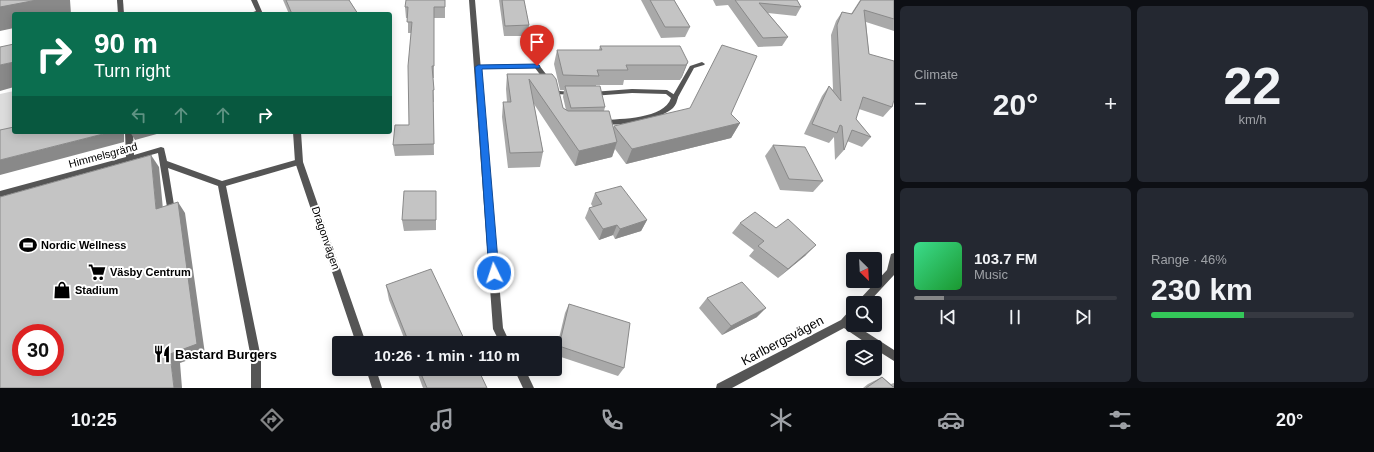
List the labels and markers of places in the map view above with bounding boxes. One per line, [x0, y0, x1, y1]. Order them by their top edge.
pin [520, 25, 554, 66]
sports icon: Nordic Wellness [18, 235, 38, 255]
place label: Nordic Wellness [41, 239, 126, 251]
supermarket icon: Väsby Centrum [87, 262, 107, 282]
place label: Väsby Centrum [110, 266, 191, 278]
shop icon: Stadium [52, 280, 72, 300]
place label: Stadium [75, 284, 119, 296]
restaurant icon: Bastard Burgers [152, 344, 172, 364]
place label: Bastard Burgers [175, 347, 277, 362]

